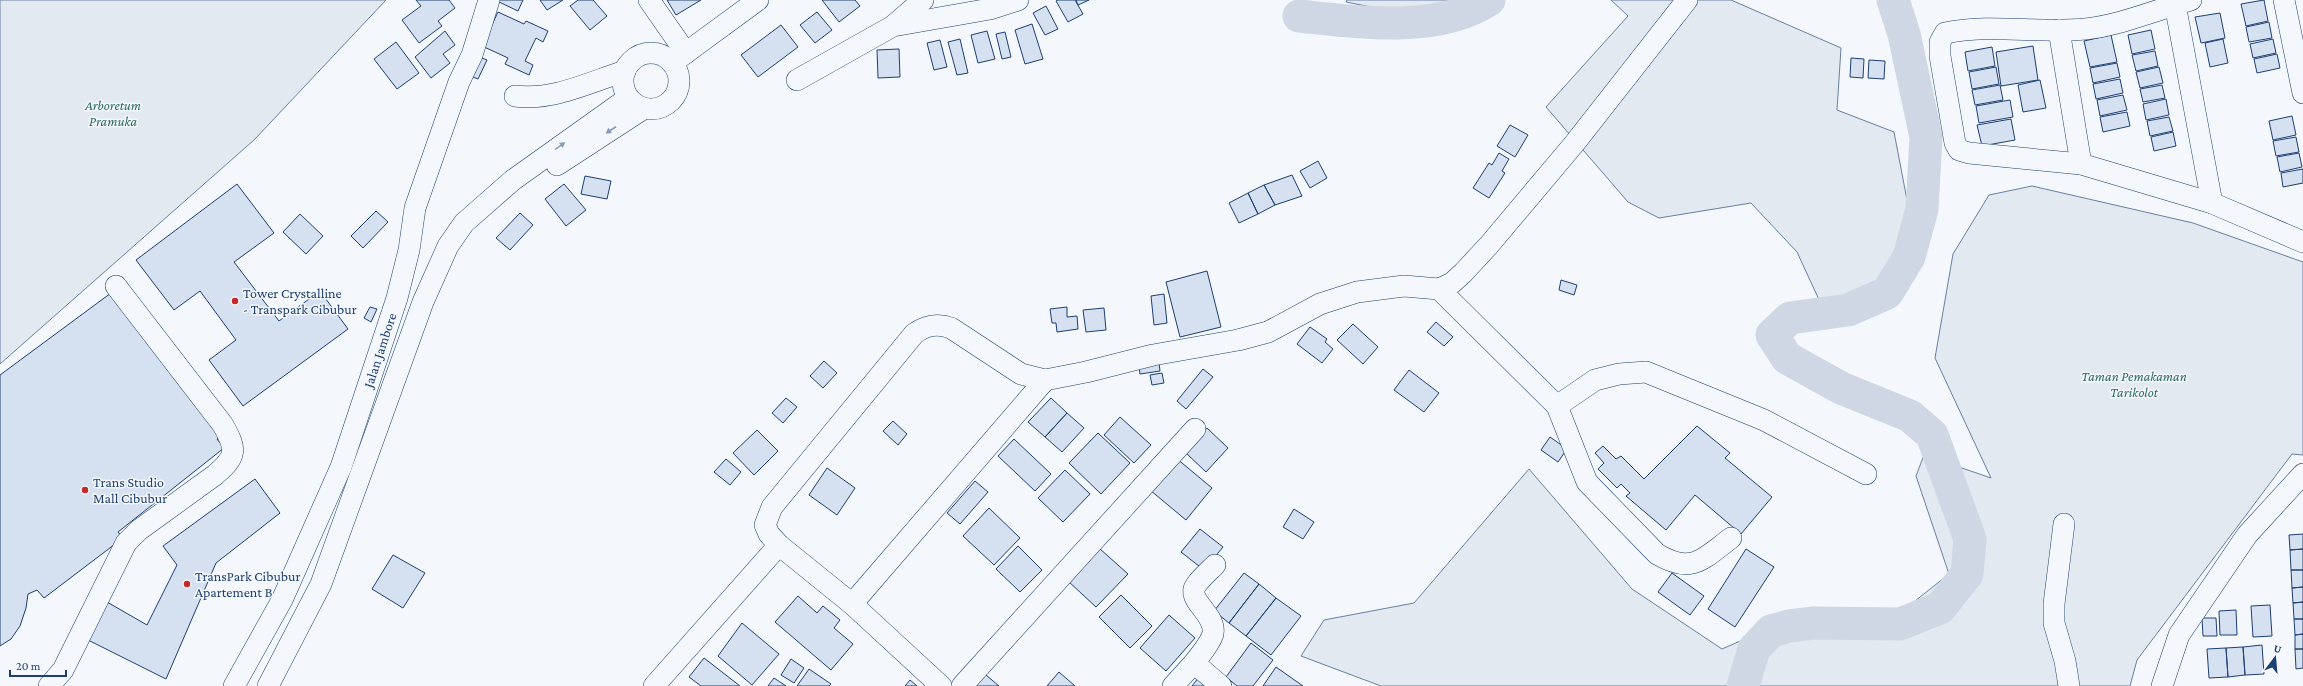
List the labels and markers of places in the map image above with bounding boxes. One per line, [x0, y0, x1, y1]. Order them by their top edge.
place label: Tower Crystalline - Transpark Cibubur [243, 285, 357, 317]
marker: Tower Crystalline - Transpark Cibubur [230, 296, 240, 306]
place label: Trans Studio Mall Cibubur [93, 474, 167, 506]
marker: Trans Studio Mall Cibubur [80, 485, 90, 495]
place label: TransPark Cibubur Apartement B [195, 568, 300, 600]
marker: TransPark Cibubur Apartement B [182, 579, 192, 589]

